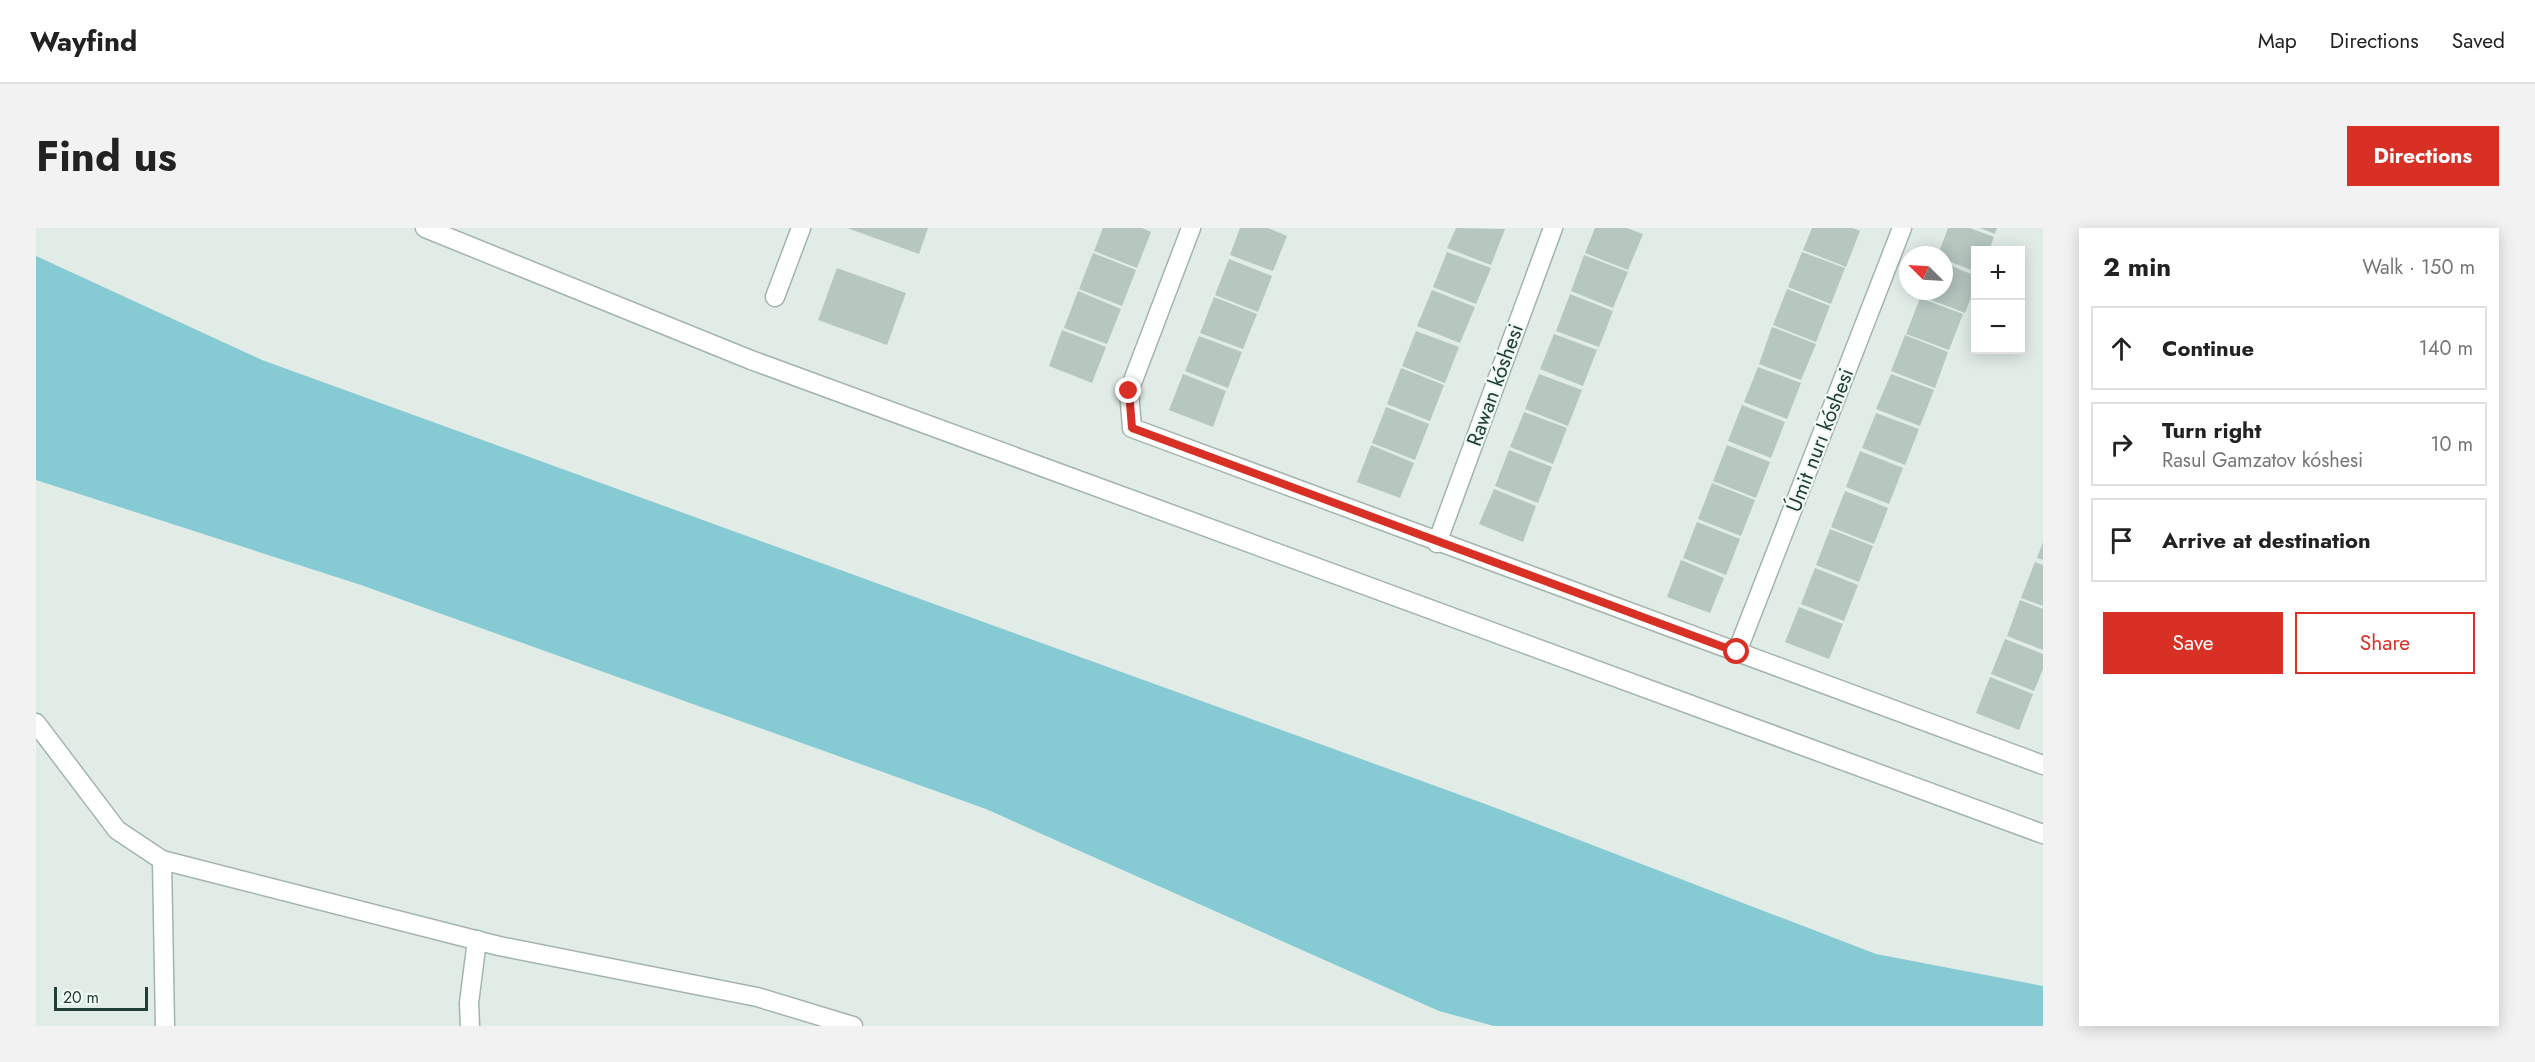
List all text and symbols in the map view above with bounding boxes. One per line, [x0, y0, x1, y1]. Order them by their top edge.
text: Wayfind [30, 21, 137, 62]
text: Map [2258, 26, 2297, 56]
text: Directions [2330, 26, 2419, 56]
text: Saved [2452, 26, 2505, 56]
text: Find us [36, 126, 177, 187]
button: Directions [2347, 126, 2499, 186]
north arrow [1899, 246, 1953, 300]
map controls [1971, 246, 2025, 354]
button: + [1971, 246, 2025, 300]
text: 2 min [2103, 248, 2171, 286]
text: Walk · 150 m [2362, 253, 2475, 282]
button: − [1971, 300, 2025, 354]
street label: Rawan kóshesi [1459, 320, 1531, 450]
icon: ahead [2105, 332, 2138, 365]
text: Continue [2162, 332, 2254, 364]
text: 140 m [2419, 334, 2473, 363]
street label: Úmit nurı kóshesi [1779, 364, 1861, 516]
route end [1115, 377, 1141, 403]
text: Turn right [2162, 414, 2262, 446]
icon: right [2105, 428, 2138, 461]
text: 10 m [2430, 430, 2473, 459]
text: Rasul Gamzatov kóshesi [2162, 446, 2363, 475]
icon: arrive [2105, 524, 2138, 557]
text: Arrive at destination [2162, 524, 2371, 556]
button: Save [2103, 612, 2283, 674]
button: Share [2295, 612, 2475, 674]
route start [1723, 638, 1749, 664]
scale bar [54, 984, 148, 1012]
text: 20 m [63, 986, 99, 1009]

